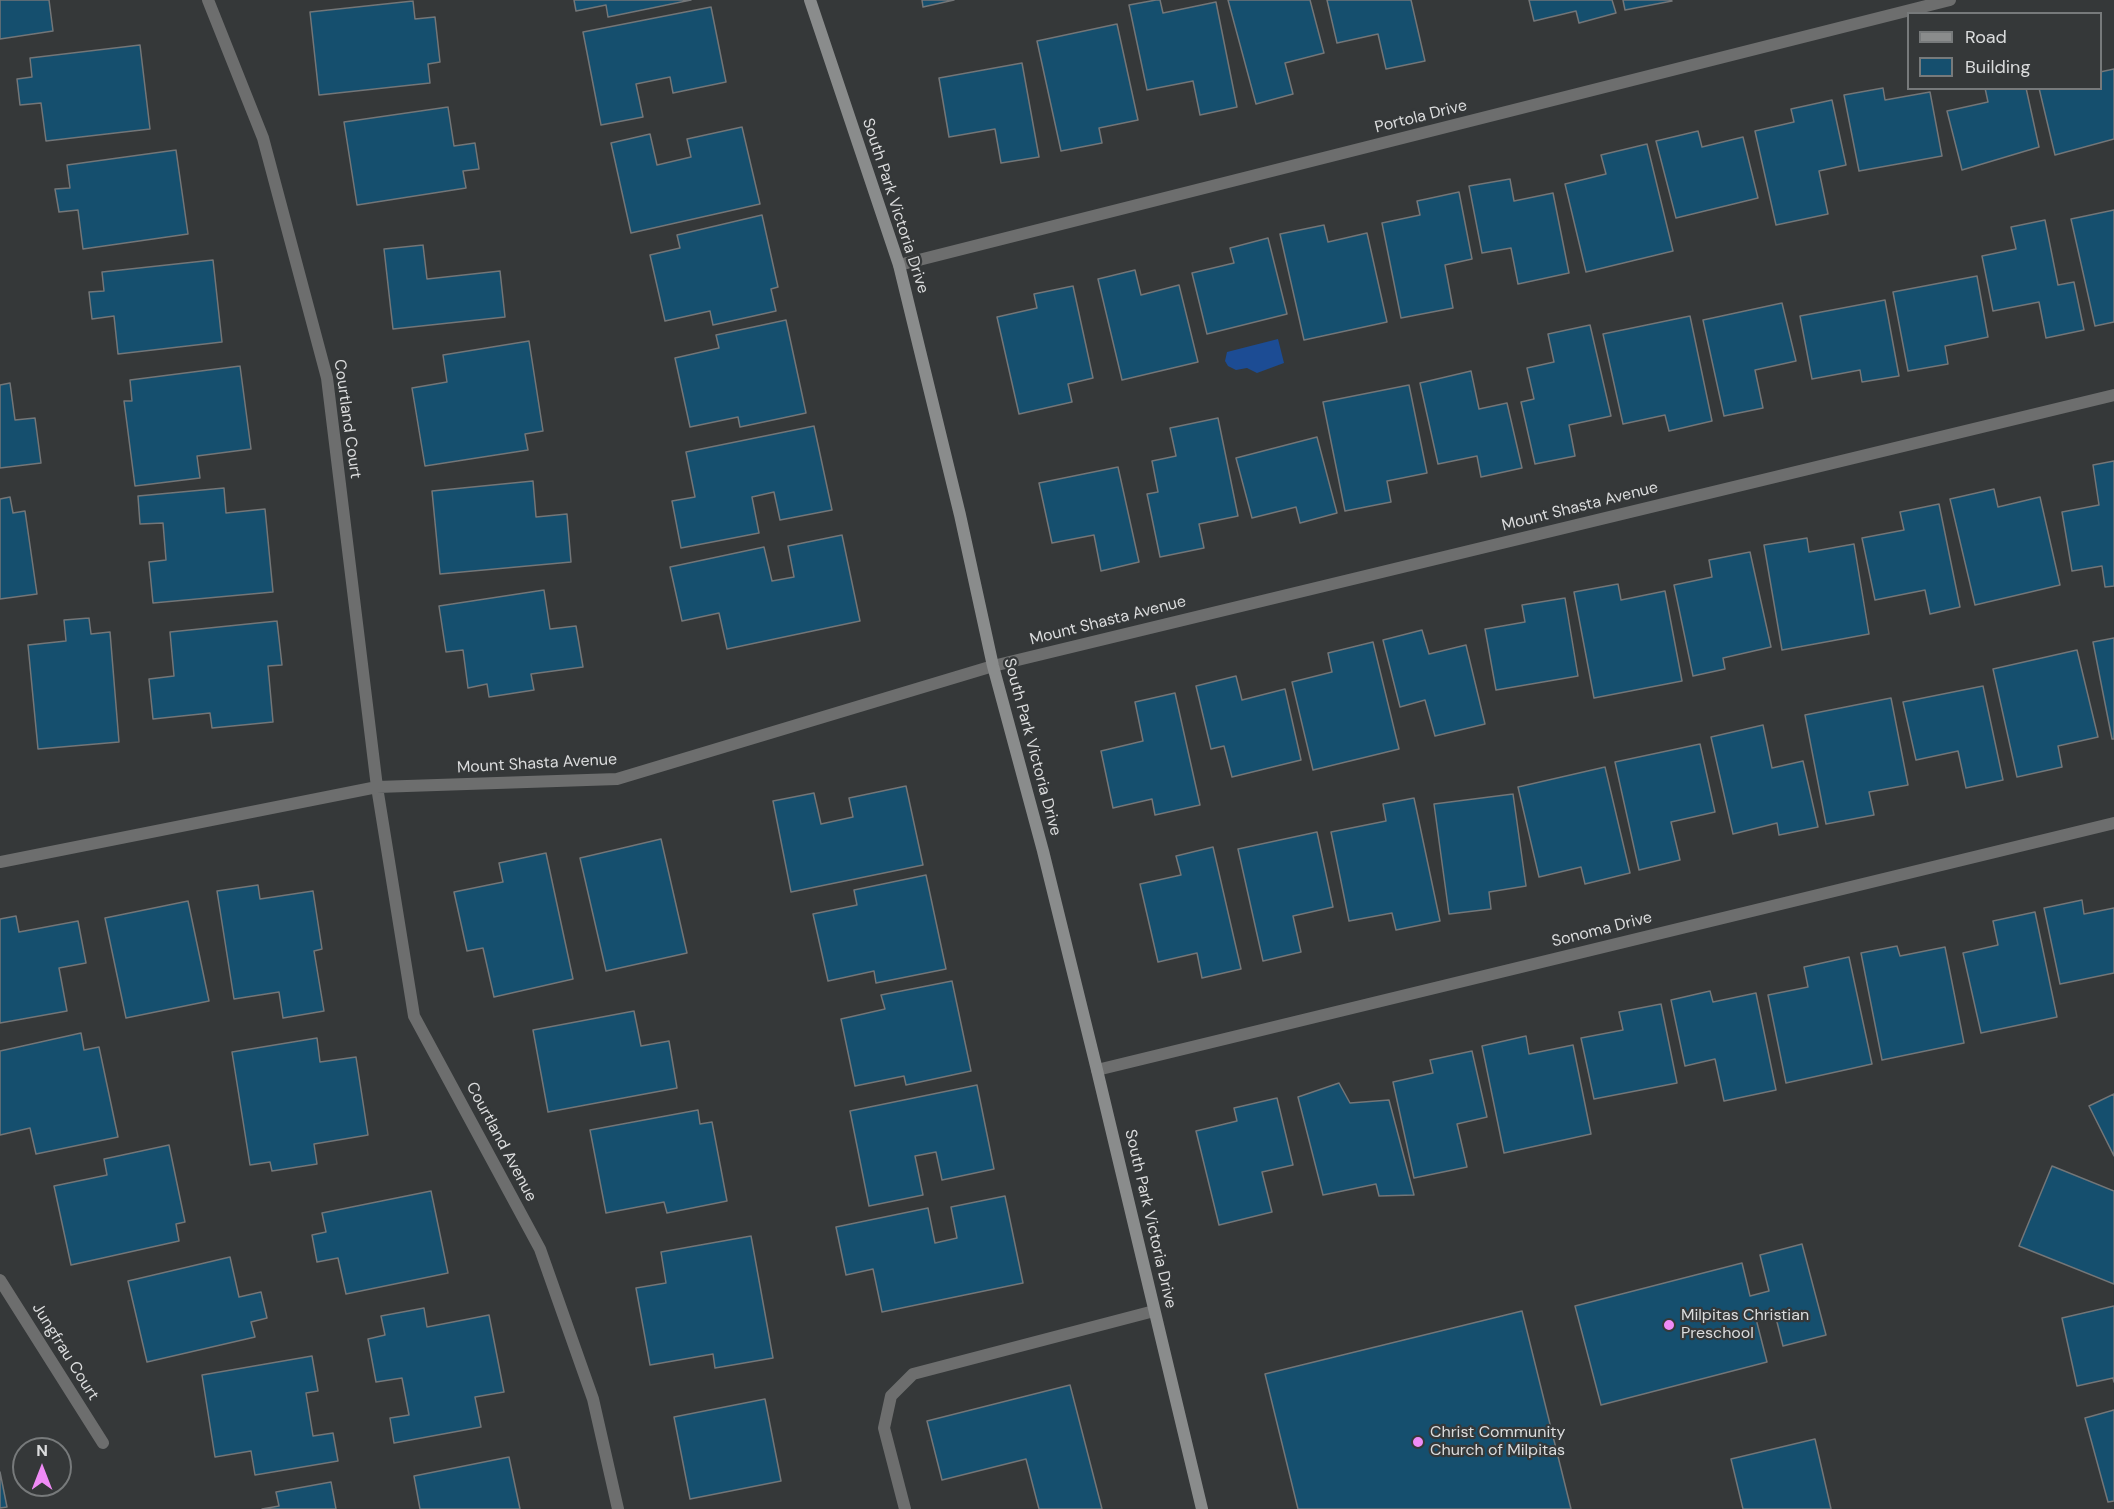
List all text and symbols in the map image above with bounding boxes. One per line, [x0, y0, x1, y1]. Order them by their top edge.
legend [1907, 12, 2102, 90]
text: Road [1965, 25, 2007, 49]
text: Building [1965, 55, 2030, 79]
street label: Portola Drive [1373, 96, 1469, 138]
street label: South Park Victoria Drive [858, 116, 932, 296]
street label: Courtland Court [329, 358, 365, 480]
street label: Mount Shasta Avenue [1500, 478, 1660, 536]
street label: Mount Shasta Avenue [1028, 592, 1188, 650]
street label: South Park Victoria Drive [999, 656, 1065, 838]
street label: Mount Shasta Avenue [456, 750, 618, 778]
street label: Sonoma Drive [1550, 908, 1654, 952]
street label: Courtland Avenue [461, 1079, 541, 1205]
street label: South Park Victoria Drive [1120, 1128, 1180, 1310]
street label: Jungfrau Court [27, 1300, 103, 1404]
place label: Milpitas Christian Preschool [1681, 1306, 1809, 1344]
marker: Milpitas Christian Preschool [1662, 1318, 1676, 1332]
place label: Christ Community Church of Milpitas [1430, 1423, 1565, 1461]
marker: Christ Community Church of Milpitas [1411, 1435, 1425, 1449]
north arrow [12, 1437, 72, 1497]
text: N [36, 1440, 48, 1461]

